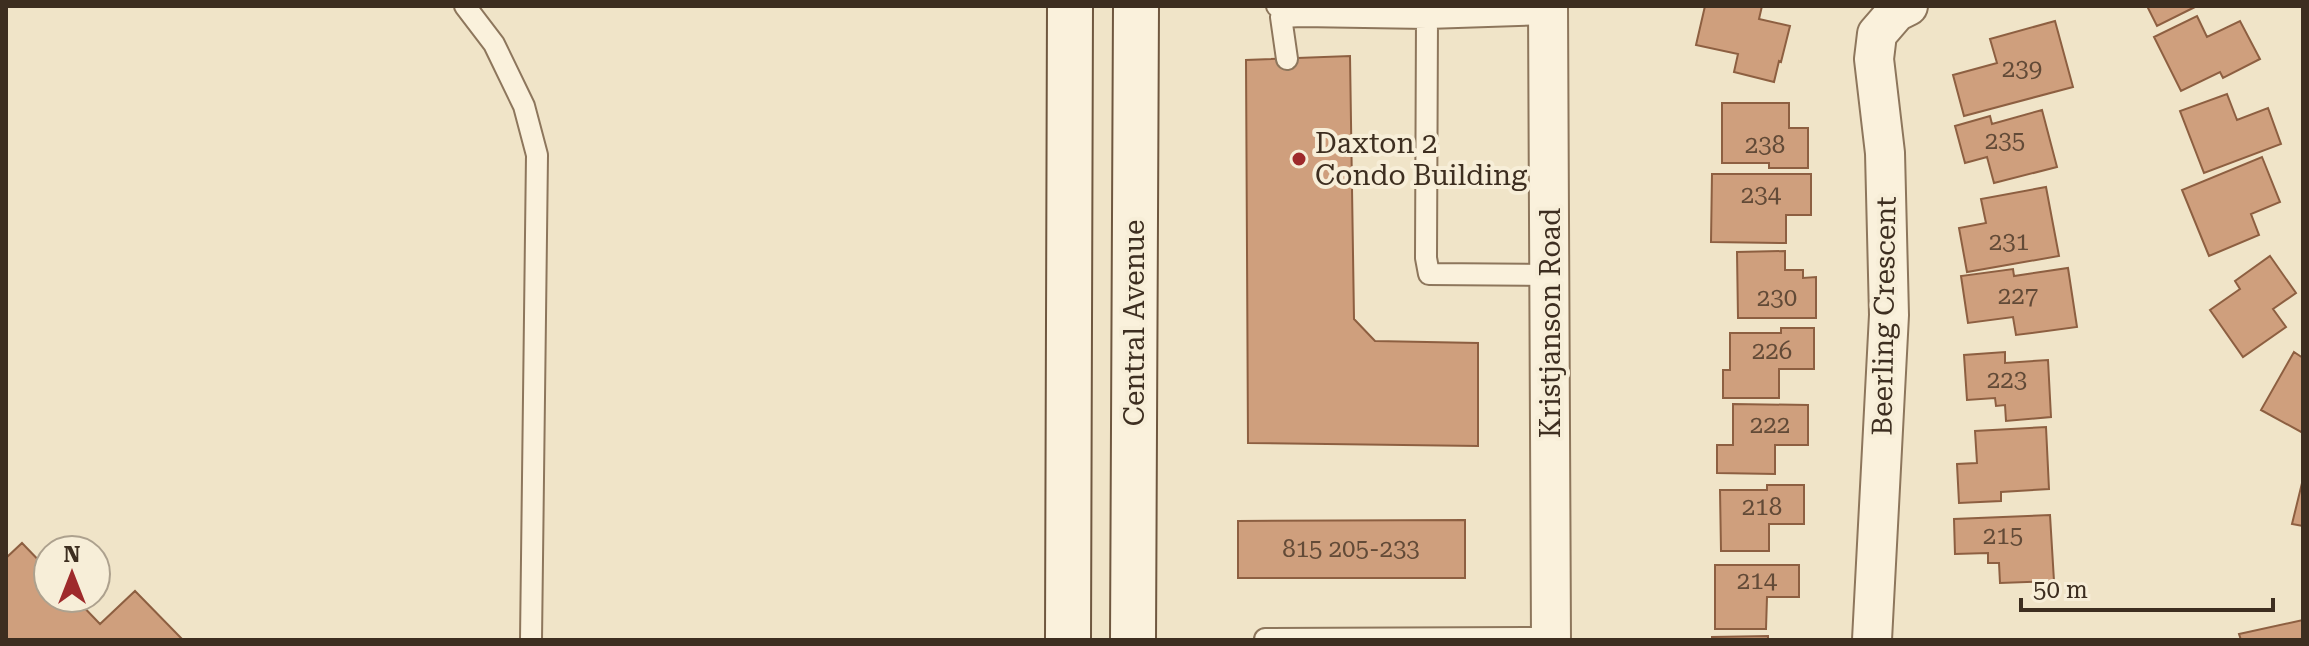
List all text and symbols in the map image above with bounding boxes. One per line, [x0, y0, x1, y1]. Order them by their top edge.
house number: 239 [2002, 55, 2042, 83]
place label: Daxton 2 Condo Building [1315, 127, 1527, 192]
house number: 235 [1985, 127, 2025, 155]
house number: 238 [1745, 131, 1785, 159]
marker: Daxton 2 Condo Building [1290, 150, 1308, 168]
house number: 234 [1741, 181, 1782, 209]
street label: Beerling Crescent [1865, 196, 1903, 436]
street label: Kristjanson Road [1534, 208, 1567, 438]
street label: Central Avenue [1118, 220, 1151, 426]
house number: 231 [1989, 228, 2029, 256]
house number: 227 [1998, 282, 2038, 310]
house number: 230 [1757, 284, 1797, 312]
house number: 226 [1752, 337, 1792, 365]
house number: 223 [1987, 366, 2027, 394]
house number: 222 [1750, 411, 1790, 439]
house number: 218 [1742, 493, 1782, 521]
house number: 215 [1983, 522, 2023, 550]
north arrow [32, 534, 112, 614]
house number: 815 205-233 [1282, 535, 1420, 563]
text: N [64, 542, 81, 567]
scale bar [2021, 562, 2273, 612]
house number: 214 [1737, 567, 1778, 595]
text: 50 m [2033, 576, 2088, 604]

